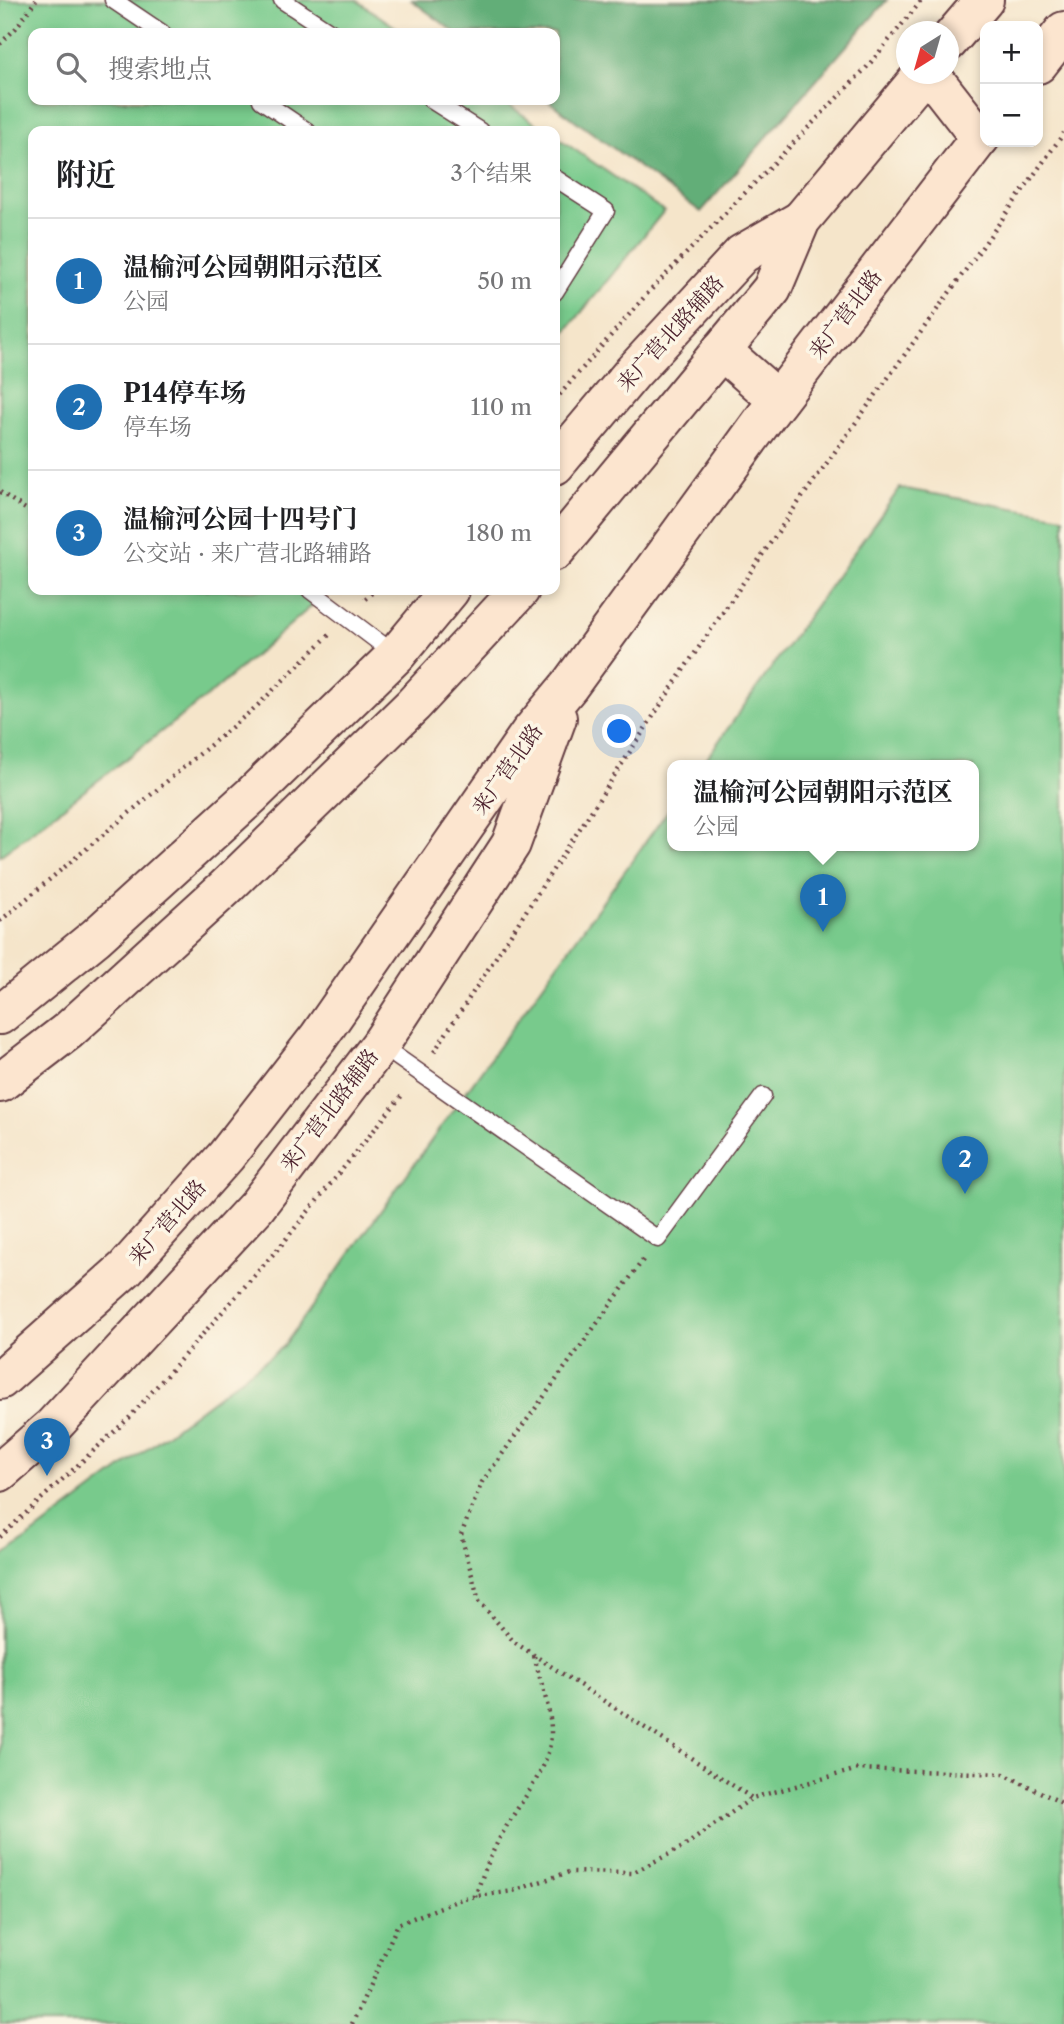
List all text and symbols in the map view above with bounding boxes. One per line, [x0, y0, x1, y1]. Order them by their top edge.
north arrow [896, 21, 959, 84]
map controls [980, 21, 1043, 147]
button: + [980, 21, 1043, 84]
search box [28, 28, 560, 105]
icon: search [52, 48, 90, 86]
text: 搜索地点 [108, 53, 212, 85]
button: − [980, 84, 1043, 147]
text: 附近 [56, 156, 116, 193]
text: 3个结果 [450, 159, 532, 187]
text: 温榆河公园朝阳示范区 [123, 251, 383, 283]
street label: 来广营北路 [803, 265, 887, 363]
text: 1 [74, 267, 84, 295]
text: 50 m [477, 267, 532, 295]
street label: 来广营北路辅路 [612, 270, 728, 396]
text: 公园 [123, 287, 169, 315]
text: P14停车场 [123, 377, 246, 409]
text: 2 [72, 393, 86, 421]
text: 110 m [471, 393, 532, 421]
text: 停车场 [123, 413, 192, 441]
text: 温榆河公园十四号门 [123, 503, 357, 535]
text: 3 [73, 519, 86, 547]
text: 180 m [467, 519, 532, 547]
text: 公交站 · 来广营北路辅路 [123, 539, 372, 567]
your location [602, 714, 636, 748]
street label: 来广营北路 [467, 719, 547, 819]
popup [667, 760, 979, 851]
text: 温榆河公园朝阳示范区 [693, 776, 953, 808]
text: 公园 [693, 812, 739, 840]
pin: 1 [800, 874, 846, 932]
street label: 来广营北路辅路 [275, 1044, 383, 1176]
pin: 2 [942, 1136, 988, 1194]
street label: 来广营北路 [123, 1174, 211, 1270]
pin: 3 [24, 1418, 70, 1476]

